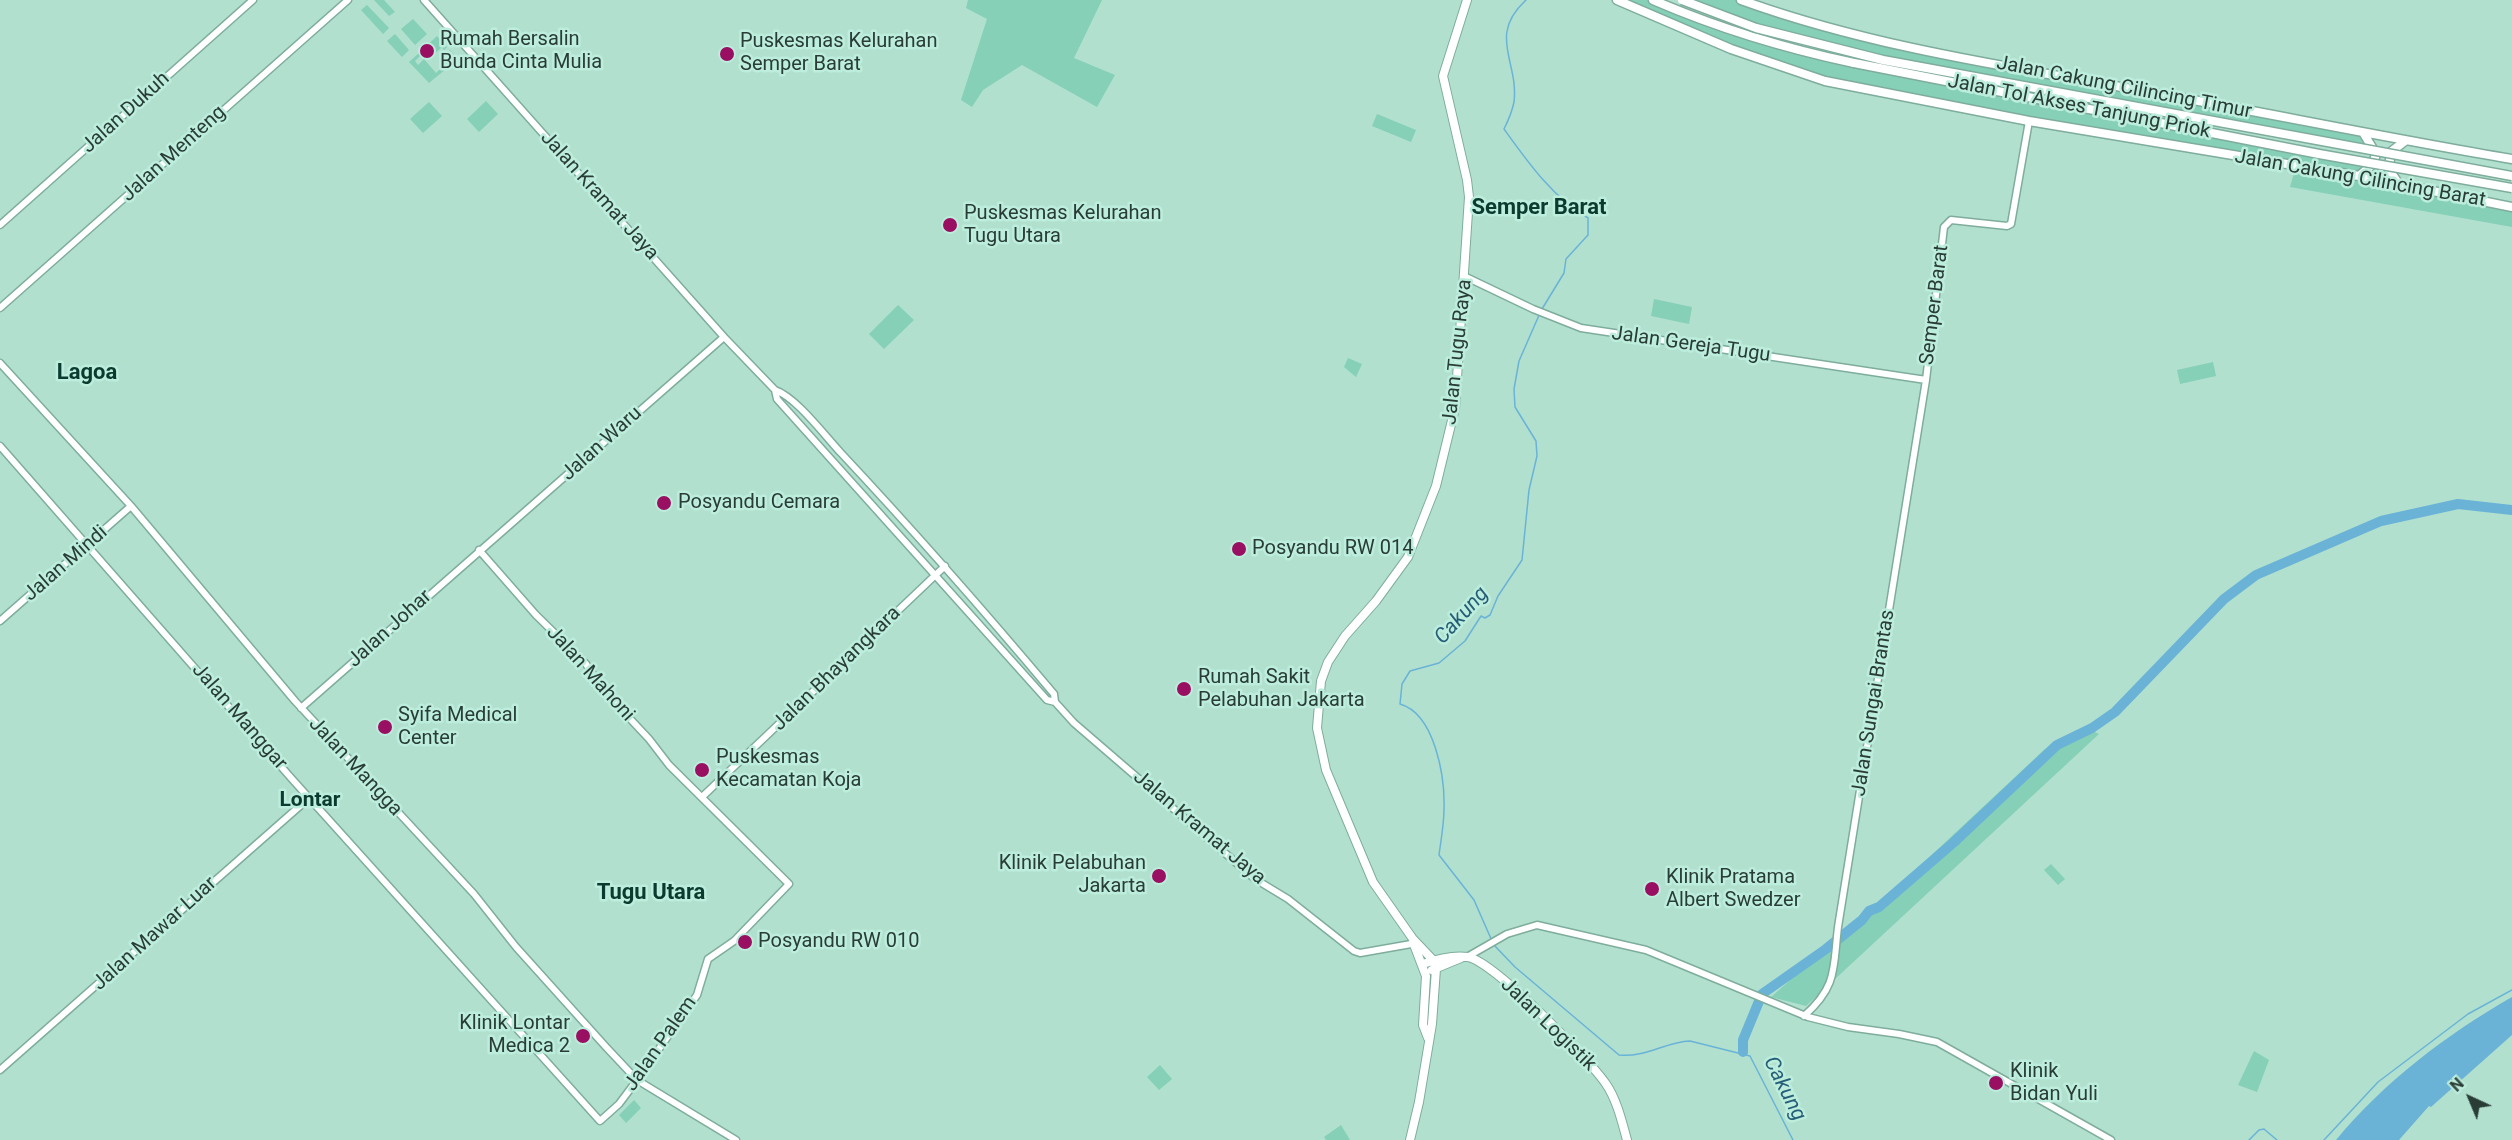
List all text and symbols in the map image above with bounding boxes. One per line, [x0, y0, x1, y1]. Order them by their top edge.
place label: Rumah Bersalin Bunda Cinta Mulia [440, 28, 602, 75]
place label: Puskesmas Kelurahan Semper Barat [740, 30, 938, 77]
marker: Rumah Bersalin Bunda Cinta Mulia [418, 42, 436, 60]
marker: Puskesmas Kelurahan Semper Barat [718, 45, 736, 63]
street label: Jalan Cakung Cilincing Timur [1994, 51, 2254, 125]
street label: Jalan Dukuh [77, 67, 175, 159]
street label: Jalan Tol Akses Tanjung Priok [1946, 70, 2212, 144]
street label: Jalan Menteng [117, 101, 231, 207]
street label: Jalan Kramat Jaya [535, 127, 663, 265]
street label: Jalan Cakung Cilincing Barat [2233, 145, 2487, 213]
district label: Semper Barat [1472, 195, 1606, 221]
place label: Puskesmas Kelurahan Tugu Utara [964, 202, 1162, 249]
marker: Puskesmas Kelurahan Tugu Utara [941, 216, 959, 234]
street label: Semper Barat [1916, 244, 1954, 366]
street label: Jalan Tugu Raya [1438, 278, 1478, 426]
street label: Jalan Gereja Tugu [1610, 322, 1772, 368]
district label: Lagoa [57, 360, 117, 386]
street label: Jalan Waru [557, 402, 647, 486]
place label: Posyandu Cemara [678, 491, 840, 515]
marker: Posyandu Cemara [655, 494, 673, 512]
street label: Jalan Mindi [19, 521, 113, 607]
place label: Posyandu RW 014 [1252, 537, 1413, 561]
marker: Posyandu RW 014 [1230, 540, 1248, 558]
water label: Cakung [1430, 582, 1494, 650]
street label: Jalan Johar [343, 585, 437, 673]
street label: Jalan Bhayangkara [768, 602, 906, 736]
street label: Jalan Sungai Brantas [1847, 608, 1901, 798]
street label: Jalan Mahoni [541, 621, 639, 727]
street label: Jalan Manggar [186, 659, 292, 775]
place label: Rumah Sakit Pelabuhan Jakarta [1198, 666, 1365, 713]
marker: Rumah Sakit Pelabuhan Jakarta [1175, 680, 1193, 698]
place label: Syifa Medical Center [398, 704, 517, 751]
street label: Jalan Mangga [303, 713, 407, 821]
marker: Syifa Medical Center [376, 718, 394, 736]
place label: Puskesmas Kecamatan Koja [716, 746, 861, 793]
marker: Puskesmas Kecamatan Koja [693, 761, 711, 779]
street label: Jalan Kramat Jaya [1128, 766, 1270, 890]
district label: Lontar [279, 788, 341, 814]
place label: Klinik Pelabuhan Jakarta [999, 852, 1146, 899]
place label: Klinik Pratama Albert Swedzer [1666, 866, 1800, 913]
marker: Klinik Pelabuhan Jakarta [1150, 867, 1168, 885]
street label: Jalan Mawar Luar [88, 872, 222, 996]
district label: Tugu Utara [597, 880, 705, 906]
marker: Klinik Pratama Albert Swedzer [1643, 880, 1661, 898]
place label: Posyandu RW 010 [758, 930, 919, 954]
marker: Posyandu RW 010 [736, 933, 754, 951]
street label: Jalan Logistik [1495, 973, 1601, 1077]
street label: Jalan Palem [620, 992, 702, 1096]
place label: Klinik Lontar Medica 2 [459, 1012, 570, 1059]
marker: Klinik Lontar Medica 2 [574, 1027, 592, 1045]
water label: Cakung [1757, 1053, 1811, 1125]
place label: Klinik Bidan Yuli [2010, 1060, 2098, 1107]
north arrow [2440, 1068, 2500, 1128]
marker: Klinik Bidan Yuli [1987, 1074, 2005, 1092]
text: N [2446, 1074, 2468, 1095]

